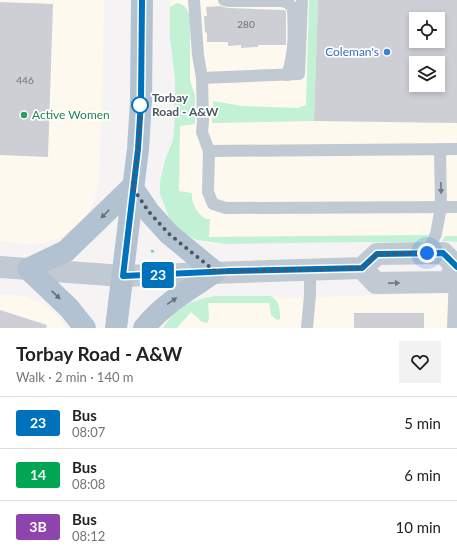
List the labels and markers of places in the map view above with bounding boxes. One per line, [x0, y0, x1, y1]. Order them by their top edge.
place label: Coleman's [325, 44, 379, 59]
marker: Coleman's [382, 47, 392, 57]
place label: Torbay Road - A&W [152, 90, 219, 119]
marker: Torbay Road - A&W [131, 96, 149, 114]
place label: Active Women [32, 107, 110, 122]
marker: Active Women [19, 110, 29, 120]

